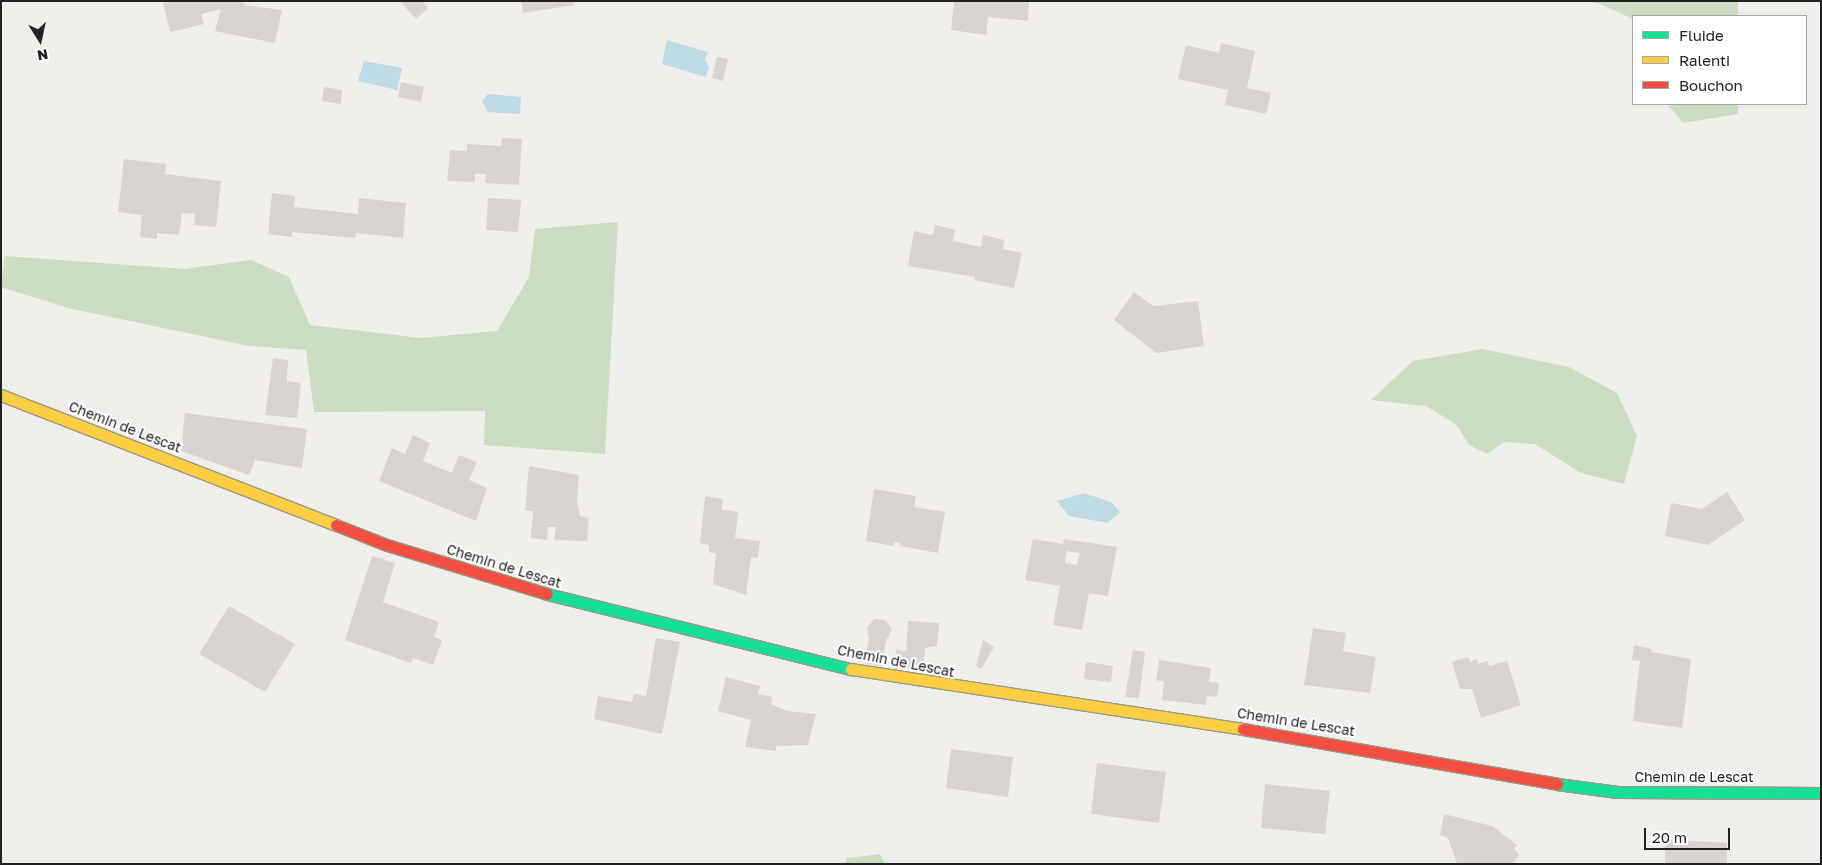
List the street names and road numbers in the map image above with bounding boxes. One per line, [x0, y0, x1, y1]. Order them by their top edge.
street label: Chemin de Lescat [66, 398, 184, 456]
street label: Chemin de Lescat [445, 541, 563, 591]
street label: Chemin de Lescat [836, 641, 956, 681]
street label: Chemin de Lescat [1236, 704, 1356, 740]
street label: Chemin de Lescat [1634, 769, 1754, 785]

